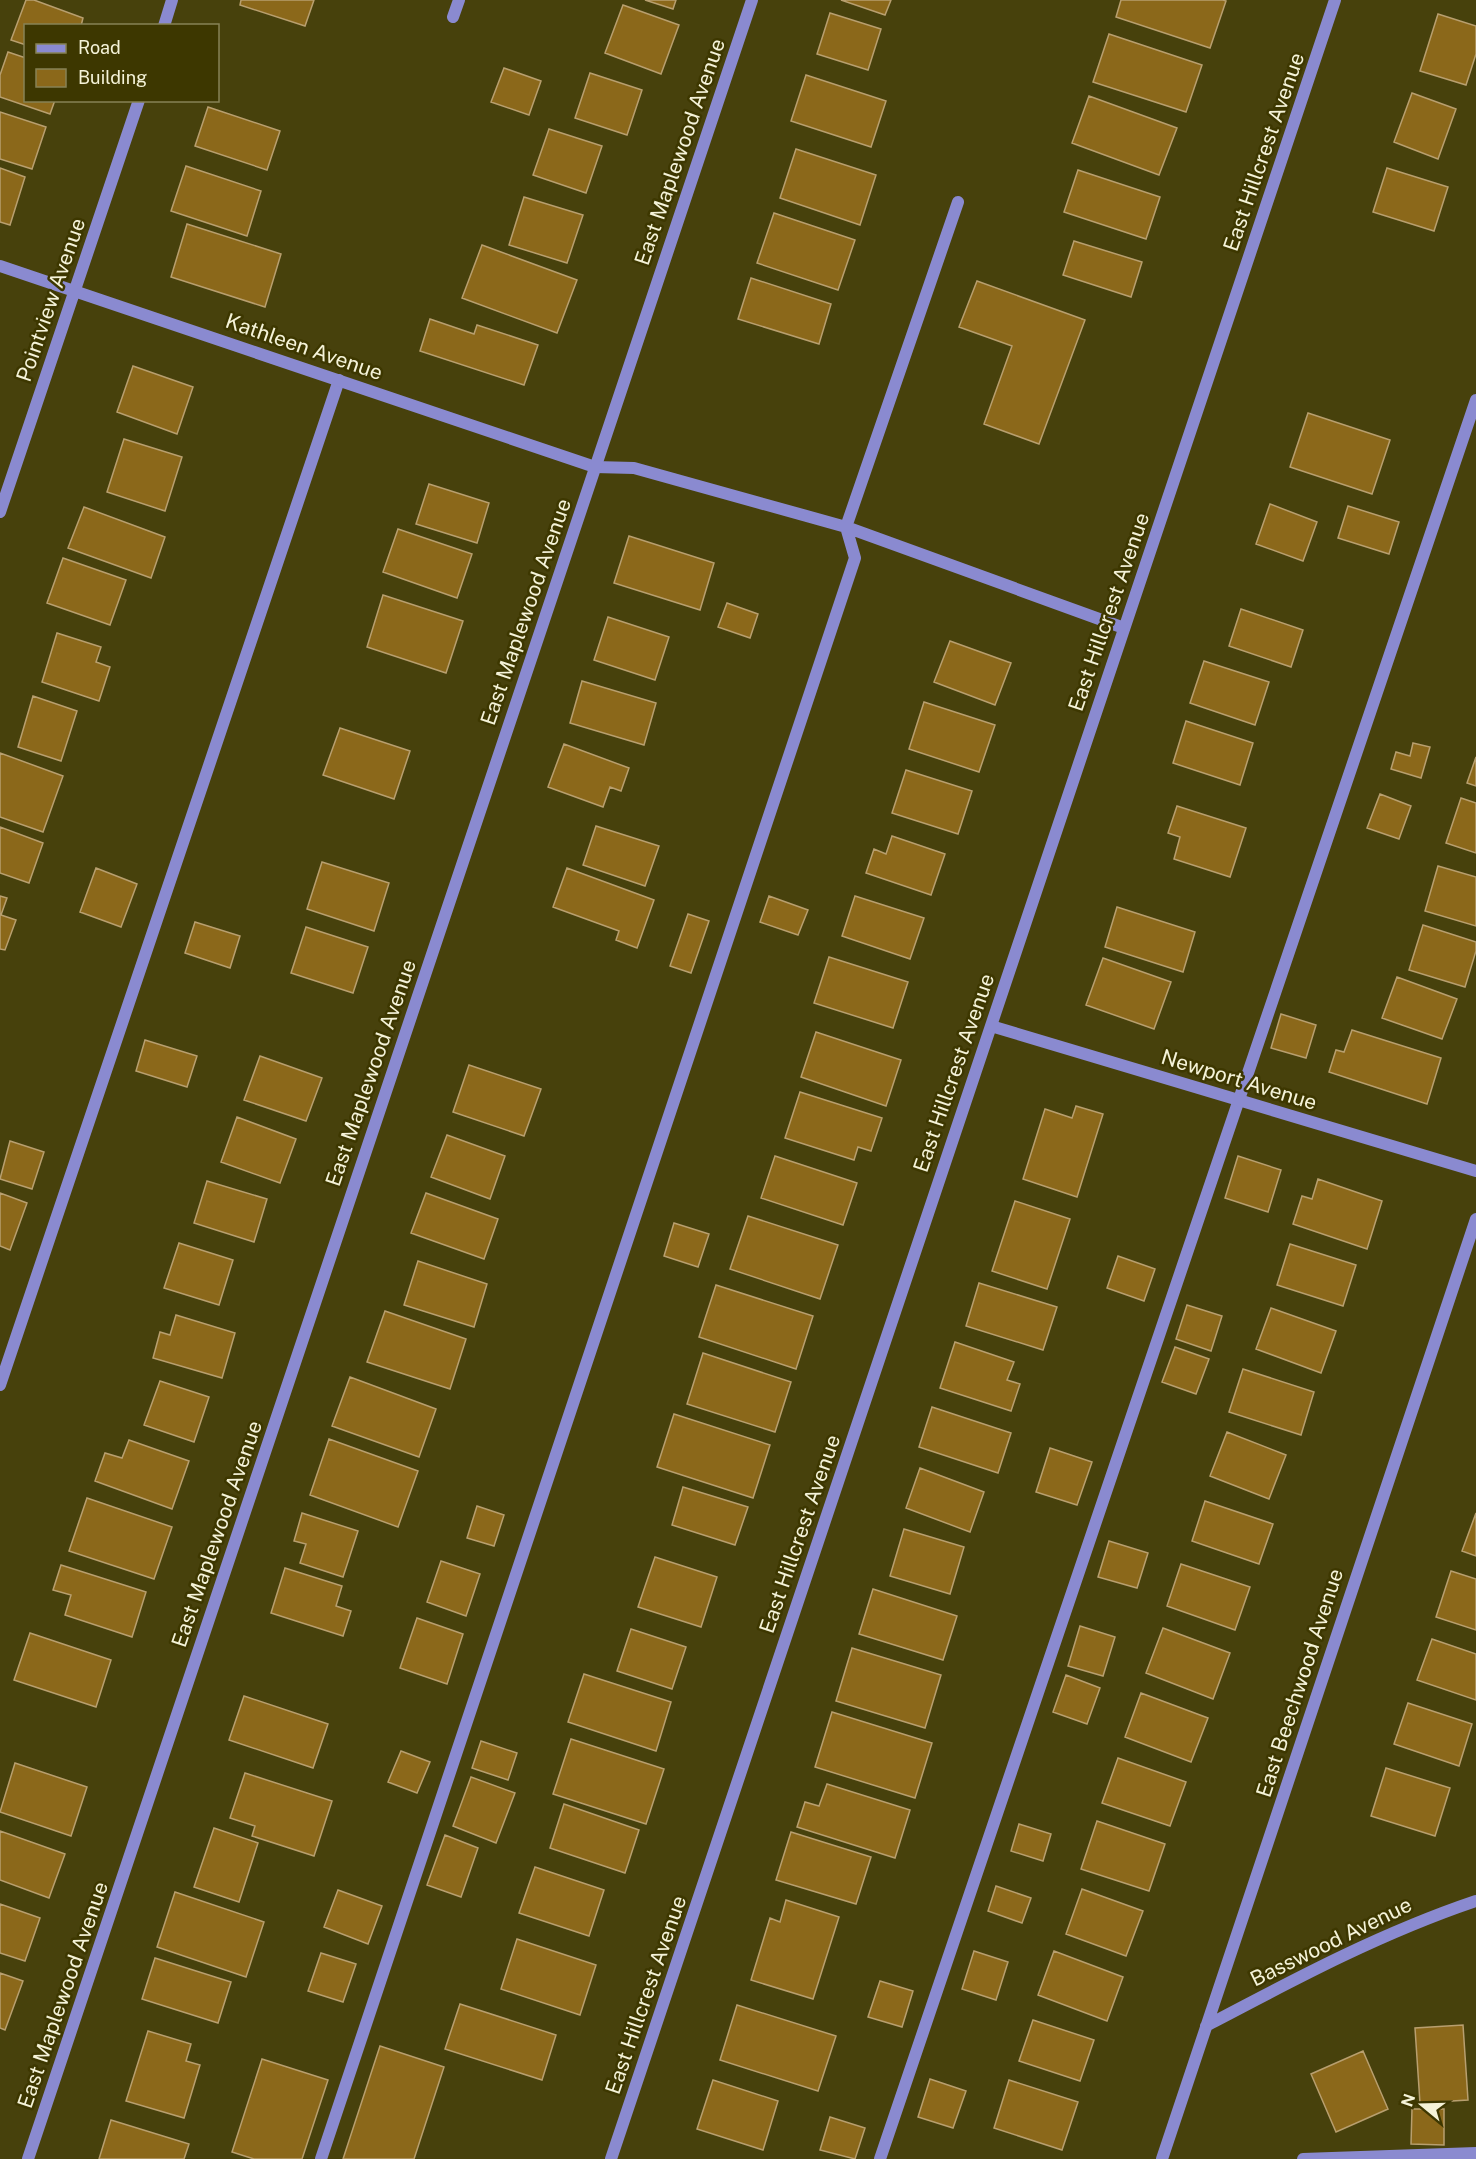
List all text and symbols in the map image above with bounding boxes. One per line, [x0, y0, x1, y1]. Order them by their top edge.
legend [24, 24, 219, 102]
street label: East Maplewood Avenue [629, 35, 730, 268]
text: Road [78, 37, 121, 58]
street label: East Hillcrest Avenue [1218, 49, 1309, 254]
text: Building [78, 67, 147, 88]
street label: Pointview Avenue [11, 215, 90, 385]
street label: Kathleen Avenue [222, 308, 386, 385]
street label: East Maplewood Avenue [475, 495, 576, 728]
street label: East Hillcrest Avenue [1063, 509, 1154, 714]
street label: East Maplewood Avenue [320, 956, 421, 1189]
street label: East Hillcrest Avenue [908, 970, 999, 1175]
street label: Newport Avenue [1158, 1044, 1320, 1115]
street label: East Maplewood Avenue [166, 1417, 267, 1650]
street label: East Hillcrest Avenue [754, 1431, 845, 1636]
street label: East Beechwood Avenue [1251, 1565, 1348, 1800]
street label: East Maplewood Avenue [12, 1878, 113, 2111]
street label: East Hillcrest Avenue [600, 1892, 691, 2097]
street label: Basswood Avenue [1246, 1892, 1416, 1991]
north arrow [1392, 2075, 1452, 2135]
text: N [1397, 2091, 1419, 2109]

